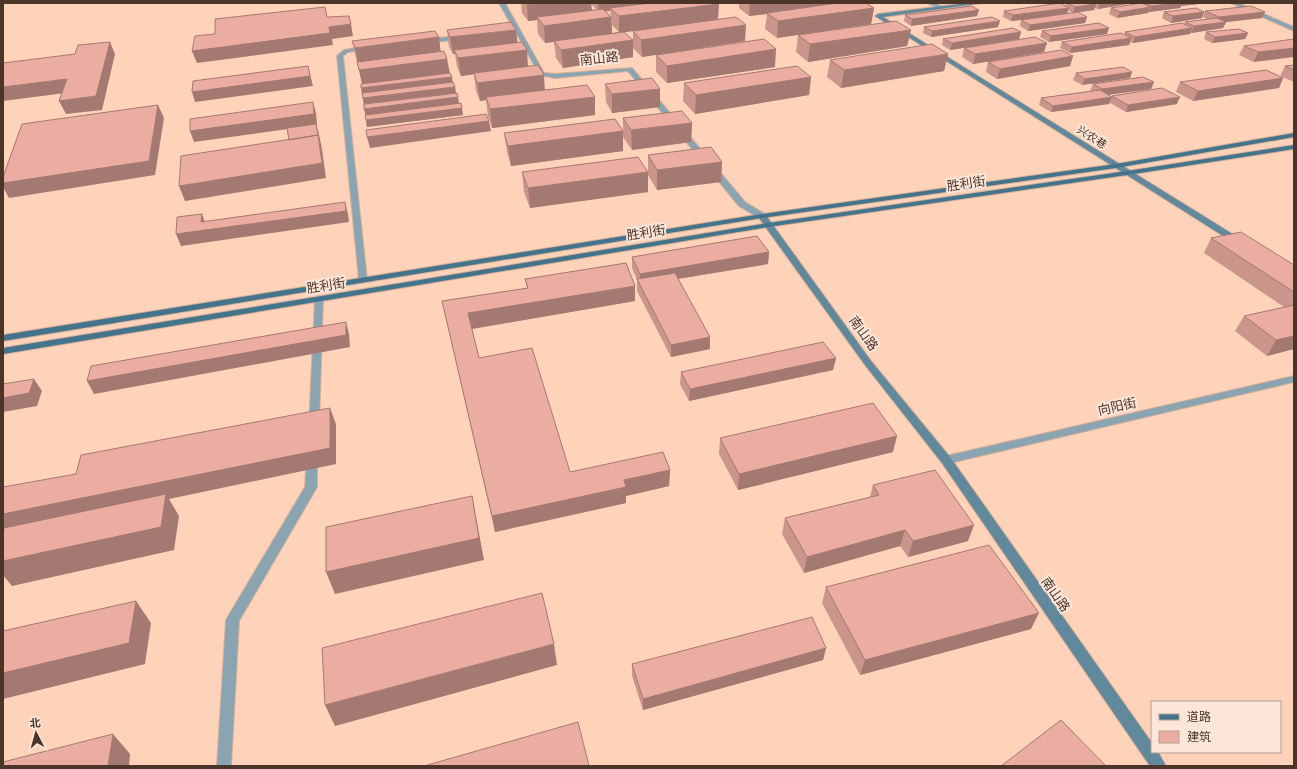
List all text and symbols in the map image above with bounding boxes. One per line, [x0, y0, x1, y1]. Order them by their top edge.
street label: 南山路 [579, 48, 619, 68]
street label: 兴农巷 [1074, 122, 1110, 152]
street label: 胜利街 [946, 172, 986, 194]
street label: 胜利街 [625, 221, 667, 243]
street label: 胜利街 [305, 274, 347, 296]
street label: 南山路 [846, 313, 882, 353]
street label: 向阳街 [1096, 394, 1138, 418]
street label: 南山路 [1038, 573, 1074, 615]
legend [1151, 701, 1281, 753]
text: 道路 [1187, 709, 1211, 724]
north arrow [16, 713, 56, 753]
text: 北 [29, 716, 41, 731]
text: 建筑 [1187, 729, 1211, 744]

